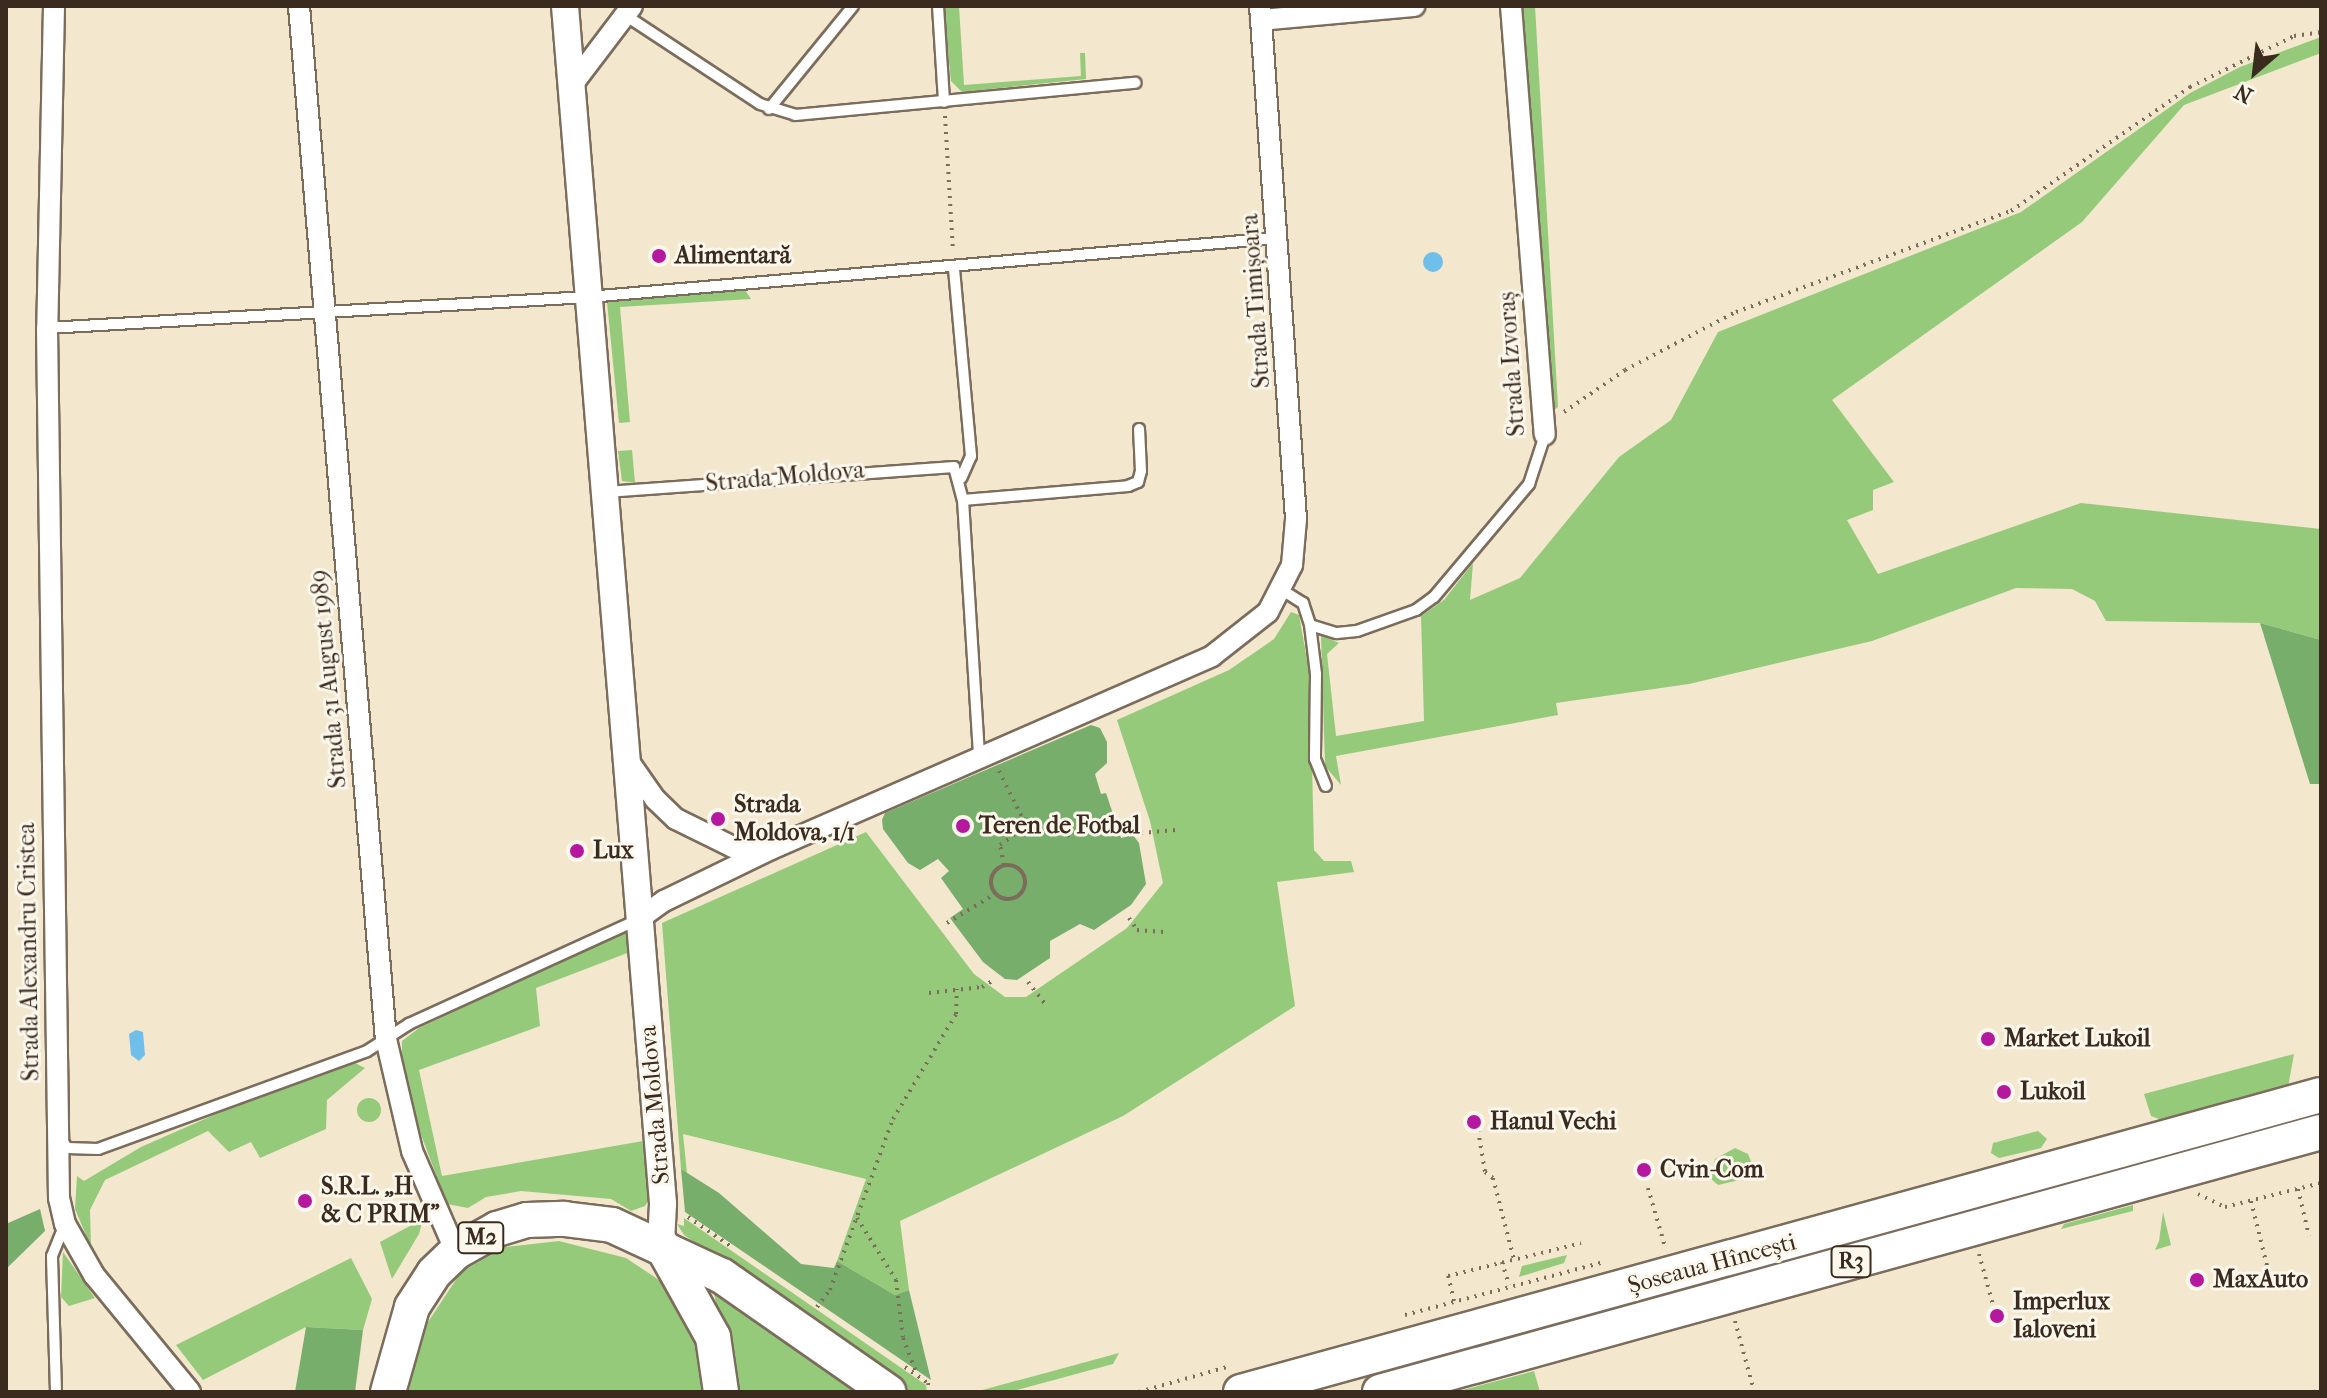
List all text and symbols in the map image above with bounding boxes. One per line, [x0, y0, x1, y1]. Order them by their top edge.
north arrow [2215, 32, 2295, 112]
text: N [2230, 78, 2257, 109]
street label: Strada Timișoara [1236, 213, 1276, 389]
place label: Alimentară [675, 242, 791, 270]
marker: Alimentară [650, 247, 668, 265]
street label: Strada Izvoraș [1493, 291, 1531, 437]
street label: Strada Moldova [704, 456, 866, 498]
street label: Strada 31 August 1989 [305, 569, 353, 789]
place label: Strada Moldova, 1/1 [734, 791, 855, 847]
marker: Strada Moldova, 1/1 [709, 810, 727, 828]
place label: Teren de Fotbal [979, 812, 1140, 840]
marker: Teren de Fotbal [954, 817, 972, 835]
street label: Strada Alexandru Cristea [12, 822, 46, 1082]
place label: Lux [593, 837, 634, 865]
marker: Lux [568, 842, 586, 860]
street label: Strada Moldova [634, 1024, 676, 1186]
place label: Market Lukoil [2004, 1025, 2150, 1053]
marker: Market Lukoil [1979, 1030, 1997, 1048]
place label: Lukoil [2020, 1078, 2086, 1106]
marker: Lukoil [1995, 1083, 2013, 1101]
place label: Hanul Vechi [1490, 1108, 1616, 1136]
marker: Hanul Vechi [1465, 1113, 1483, 1131]
place label: Cvin-Com [1660, 1156, 1764, 1184]
marker: Cvin-Com [1635, 1161, 1653, 1179]
place label: S.R.L. „H & C PRIM” [321, 1173, 440, 1229]
marker: S.R.L. „H & C PRIM” [296, 1192, 314, 1210]
road number: M2 [457, 1220, 505, 1256]
street label: Șoseaua Hîncești [1625, 1228, 1799, 1300]
road number: R3 [1829, 1244, 1873, 1280]
place label: MaxAuto [2213, 1266, 2308, 1294]
marker: MaxAuto [2188, 1271, 2206, 1289]
place label: Imperlux Ialoveni [2013, 1288, 2110, 1344]
marker: Imperlux Ialoveni [1988, 1307, 2006, 1325]

